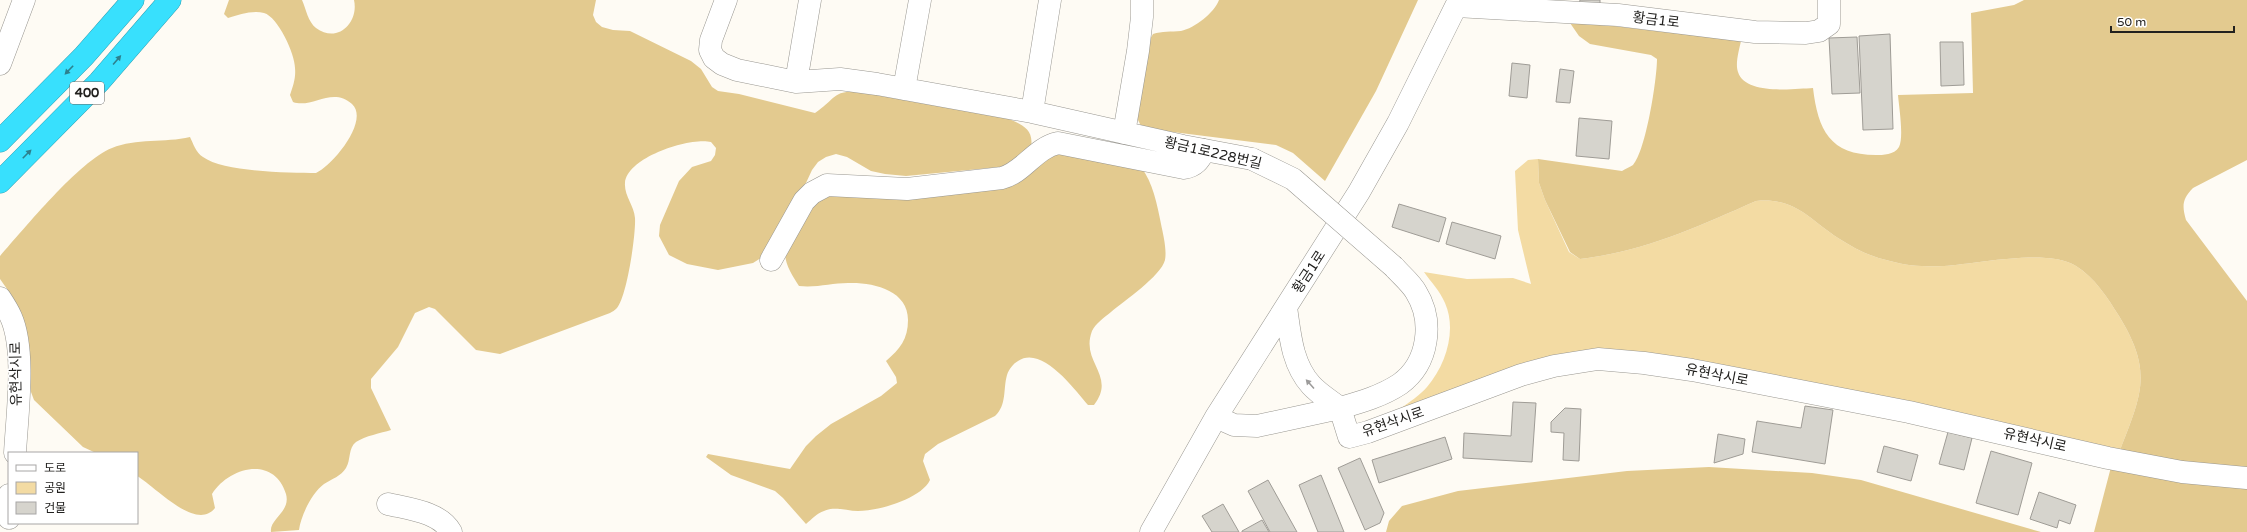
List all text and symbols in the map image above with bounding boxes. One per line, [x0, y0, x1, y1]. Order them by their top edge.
scale bar [2111, 8, 2234, 34]
street label: 황금1로 [1631, 9, 1681, 31]
text: 50 m [2117, 15, 2146, 29]
one-way arrow [113, 55, 122, 66]
one-way arrow [64, 65, 74, 75]
road number: 400 [70, 82, 104, 104]
street label: 황금1로228번길 [1163, 134, 1263, 172]
one-way arrow [22, 149, 32, 159]
street label: 황금1로 [1289, 247, 1329, 297]
street label: 유현삭시로 [7, 342, 25, 406]
street label: 유현삭시로 [1684, 361, 1750, 390]
one-way arrow [1306, 378, 1315, 389]
street label: 유현삭시로 [1360, 403, 1426, 441]
street label: 유현삭시로 [2002, 424, 2068, 456]
legend [8, 452, 138, 524]
text: 도로 [44, 461, 66, 475]
text: 공원 [44, 481, 66, 495]
text: 건물 [44, 501, 66, 515]

